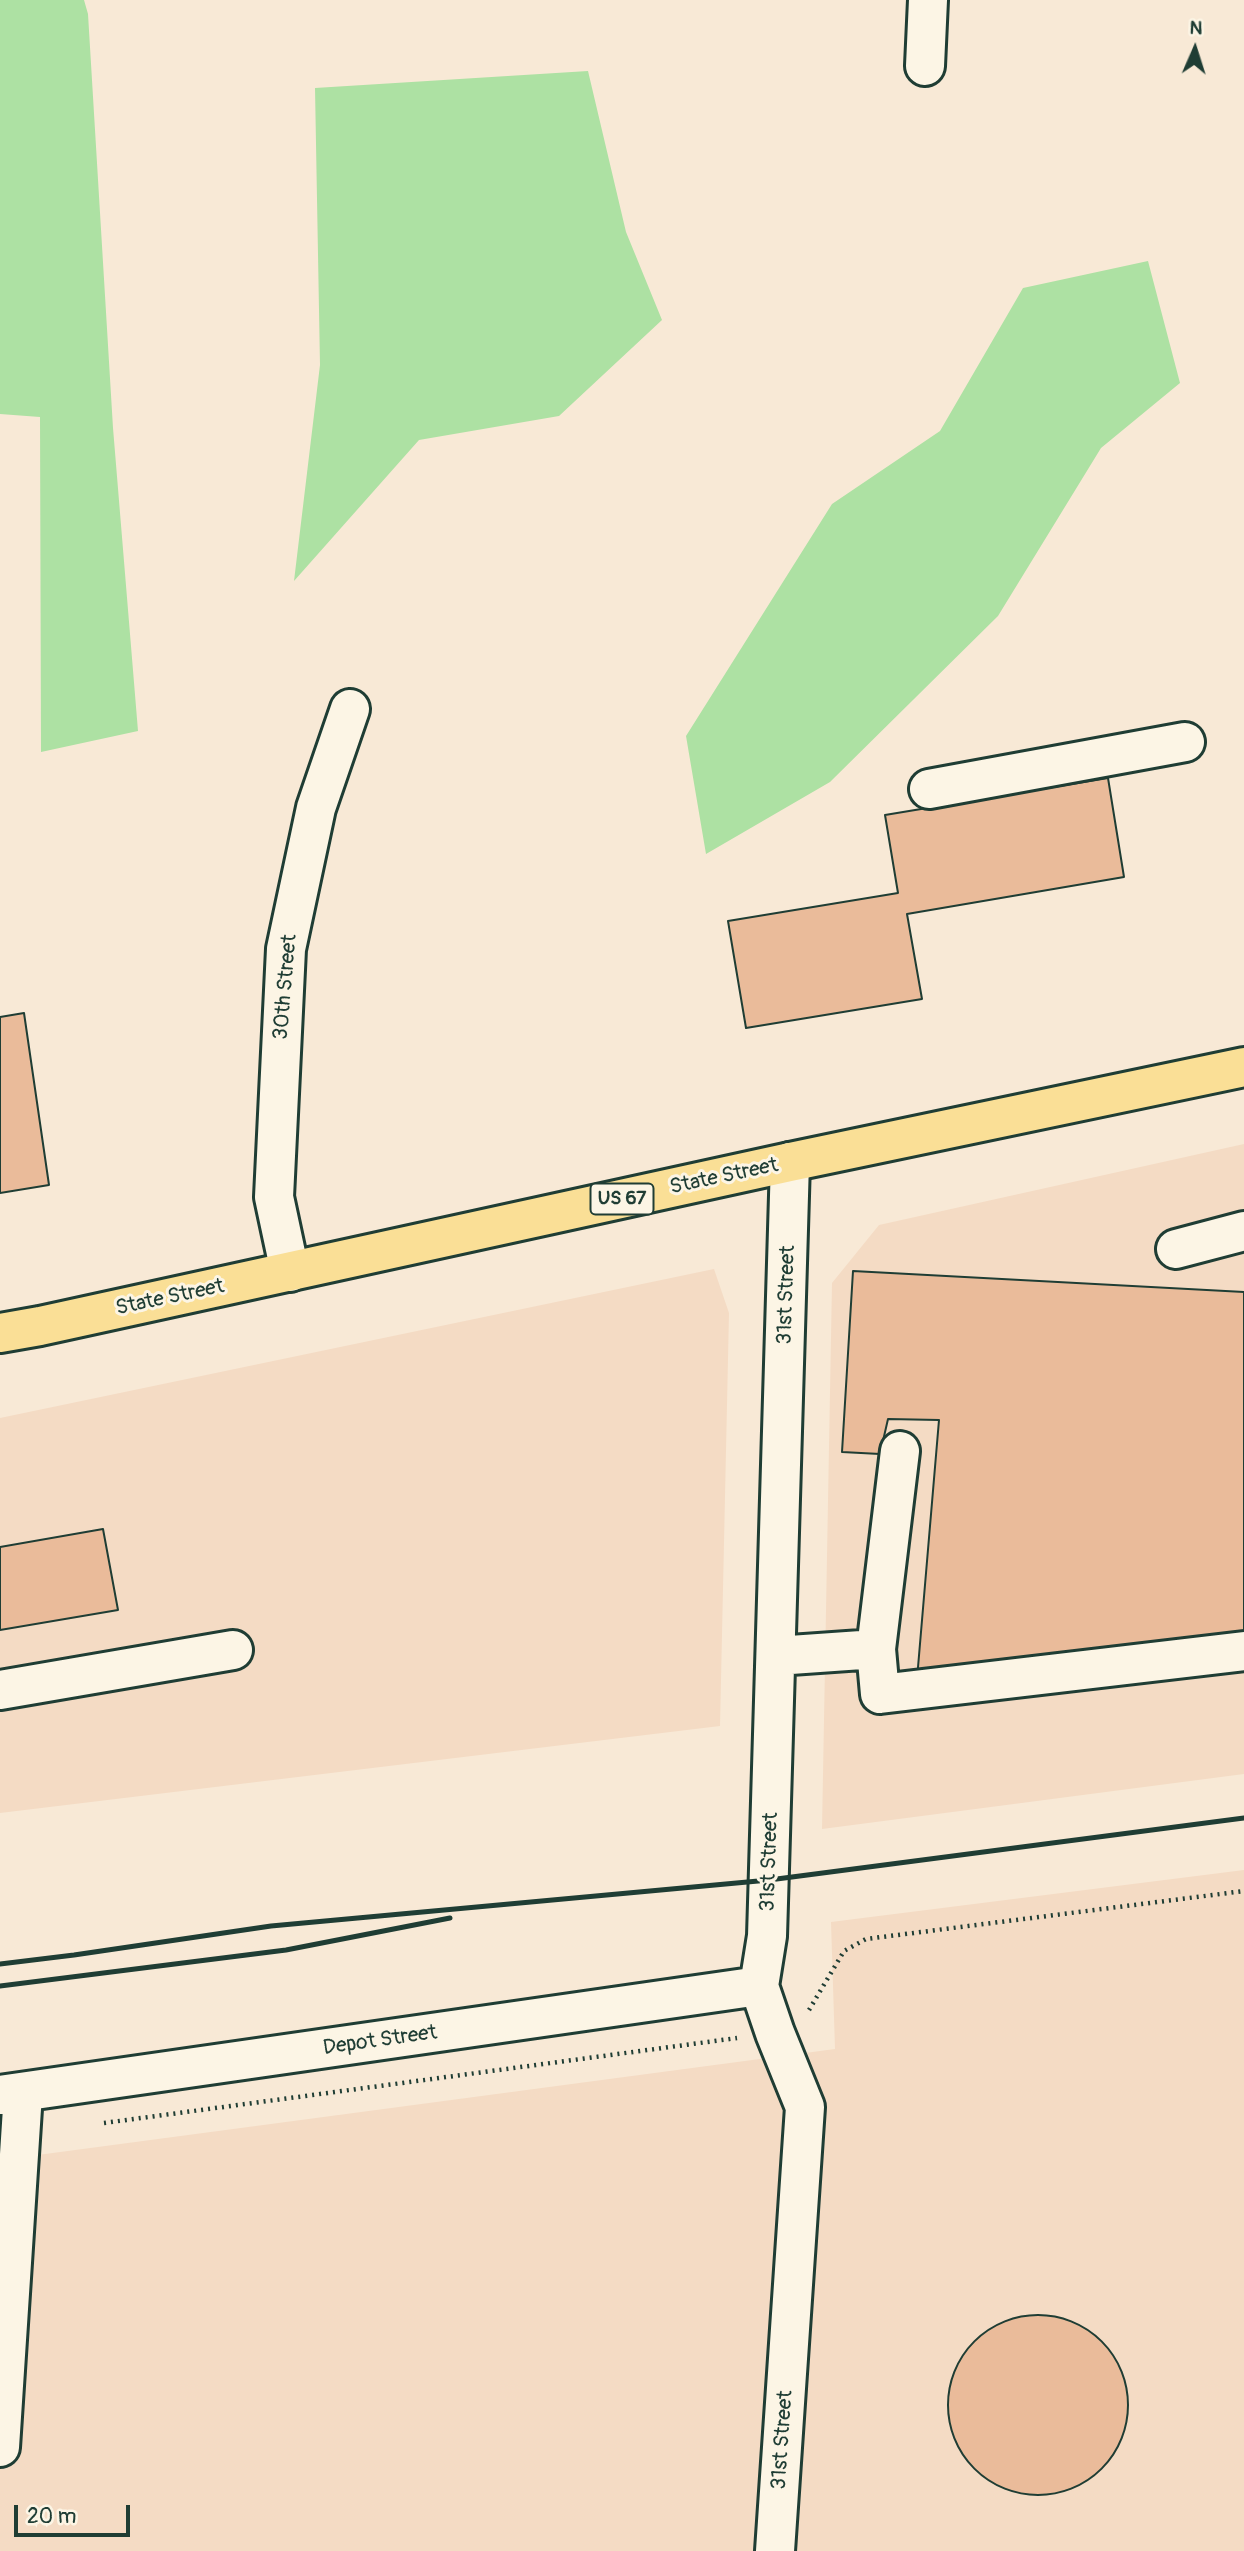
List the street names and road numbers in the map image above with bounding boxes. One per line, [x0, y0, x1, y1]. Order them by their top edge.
street label: 30th Street [269, 933, 303, 1041]
street label: State Street [668, 1153, 780, 1201]
road number: US 67 [590, 1184, 654, 1214]
street label: 31st Street [773, 1245, 801, 1345]
street label: State Street [114, 1274, 226, 1322]
street label: 31st Street [756, 1812, 784, 1912]
street label: Depot Street [321, 2021, 439, 2061]
street label: 31st Street [767, 2390, 799, 2490]

